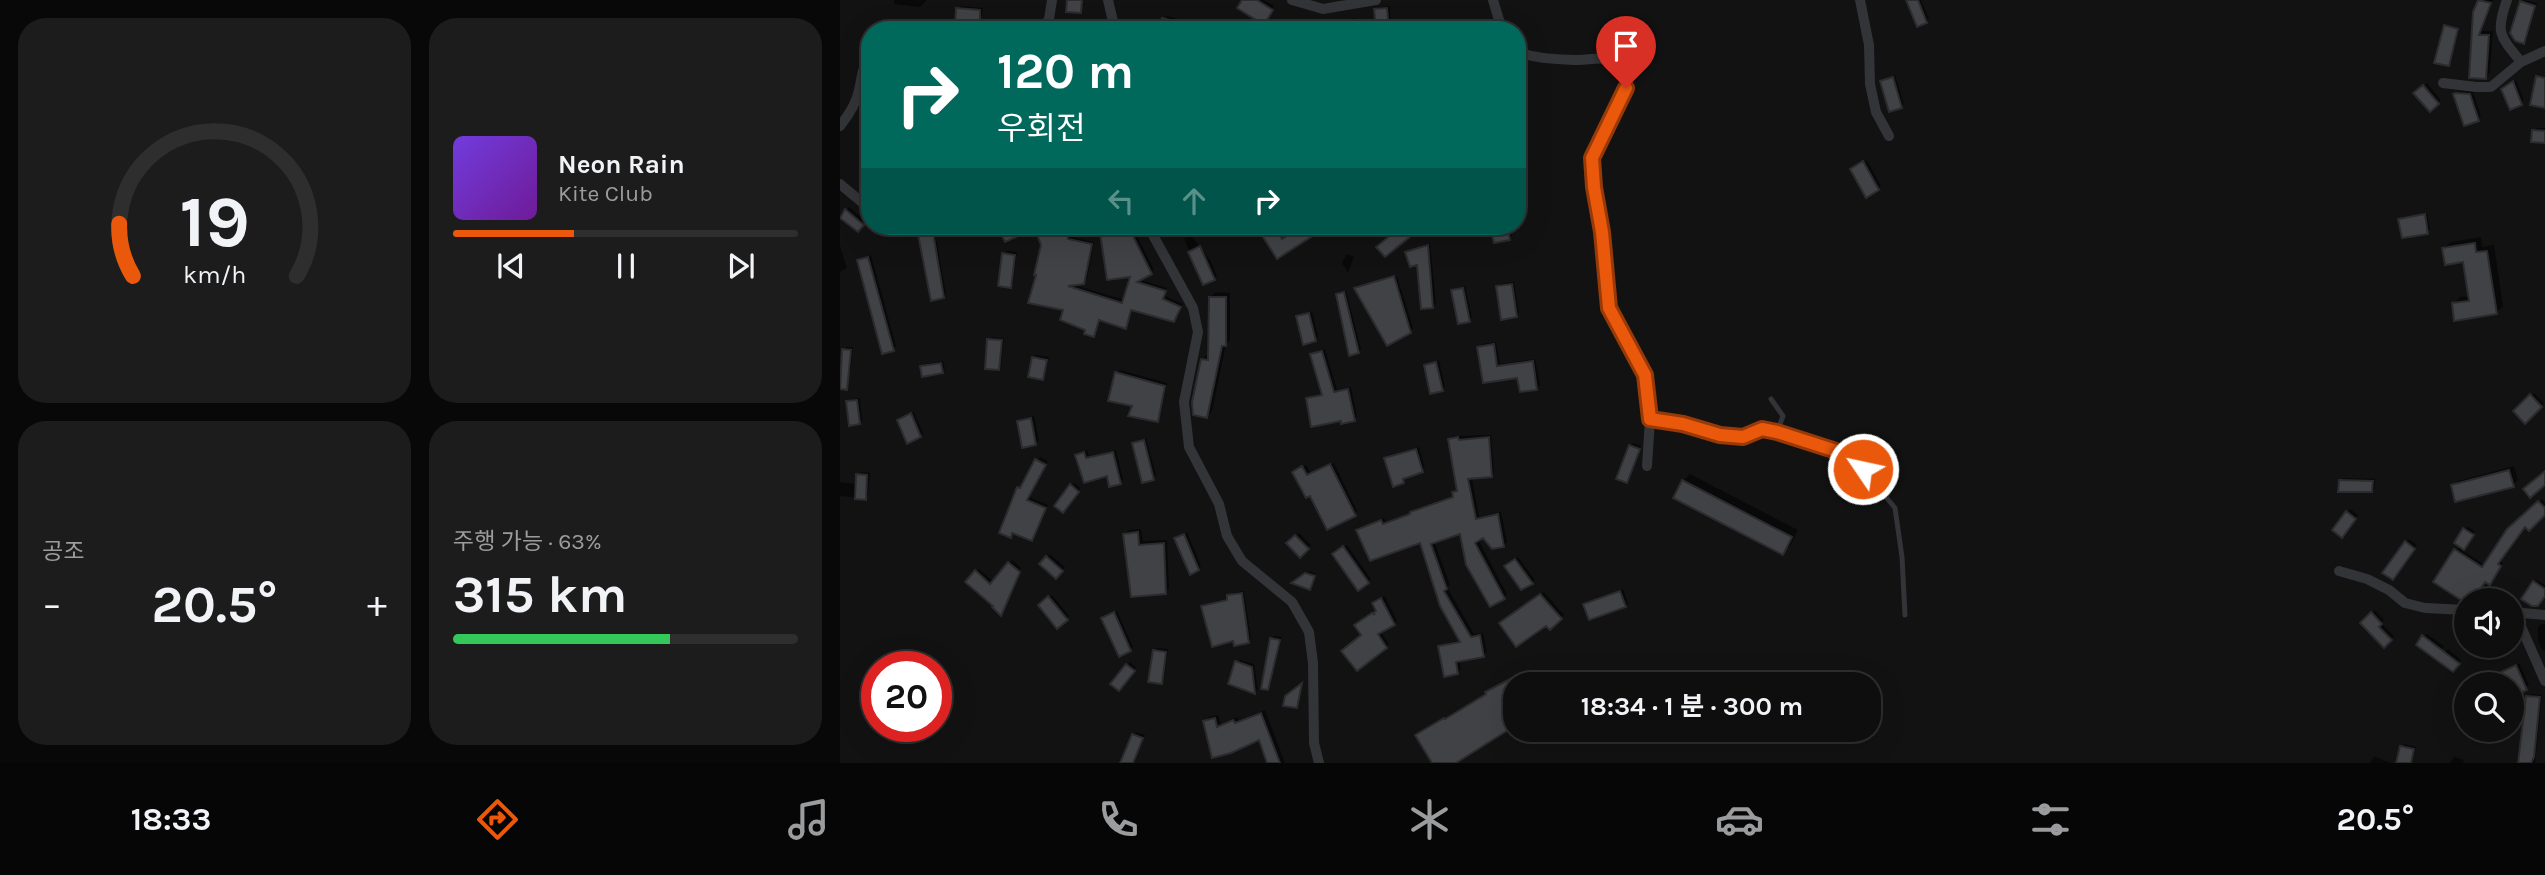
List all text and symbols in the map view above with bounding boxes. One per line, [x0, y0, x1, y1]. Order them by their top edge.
pin [1596, 16, 1656, 88]
icon: arrive [1607, 27, 1645, 65]
text: 120 m [997, 43, 1134, 100]
icon: right [882, 49, 973, 140]
text: 우회전 [997, 110, 1085, 147]
text: Neon Rain [558, 149, 685, 180]
text: 19 [179, 180, 250, 265]
text: Kite Club [558, 180, 653, 207]
icon: left [1102, 182, 1140, 220]
icon: ahead [1175, 182, 1213, 220]
icon: right [1248, 182, 1286, 220]
icon: previous [492, 247, 530, 285]
icon: pause [607, 247, 645, 285]
icon: next [722, 247, 760, 285]
text: km/h [183, 260, 246, 289]
position arrow [1826, 432, 1900, 506]
text: 주행 가능 · 63% [453, 528, 602, 555]
text: 공조 [42, 538, 84, 565]
text: 315 km [453, 564, 627, 625]
text: 20.5° [152, 574, 278, 635]
text: − [42, 582, 62, 627]
text: + [367, 582, 387, 627]
map controls [2454, 588, 2524, 742]
button: sound [2454, 588, 2524, 658]
speed limit sign: 20 [861, 651, 952, 742]
button: search [2454, 672, 2524, 742]
text: 18:34 · 1 분 · 300 m [1581, 691, 1803, 722]
icon: directions [473, 795, 522, 844]
icon: music [784, 795, 833, 844]
icon: phone [1094, 795, 1143, 844]
icon: climate [1405, 795, 1454, 844]
icon: car [1715, 795, 1764, 844]
icon: filters [2026, 795, 2075, 844]
text: 18:33 [131, 801, 211, 838]
text: 20.5° [2337, 801, 2414, 838]

